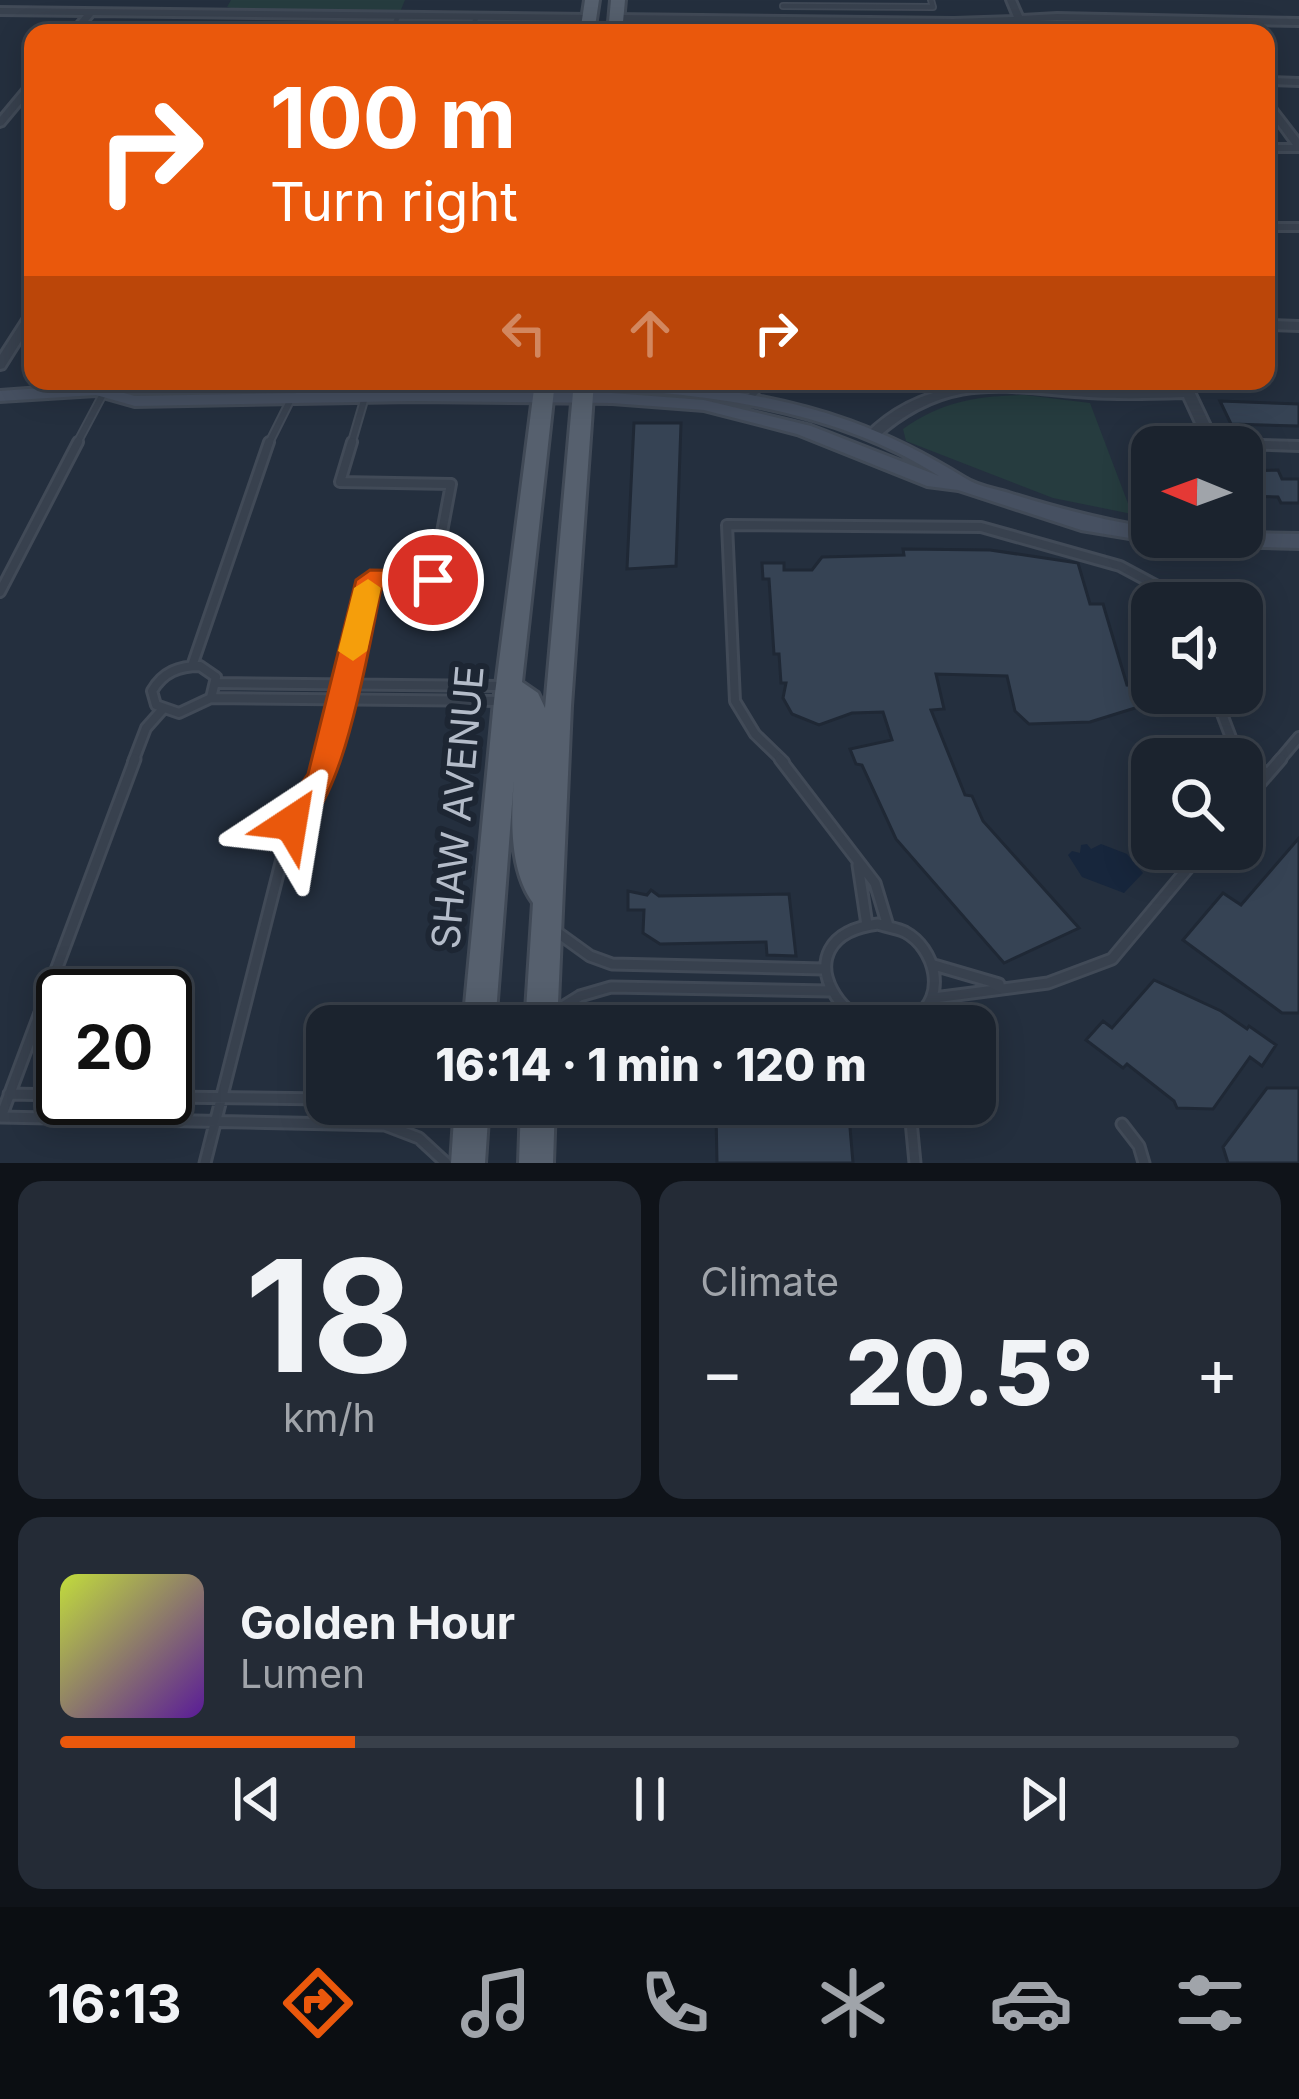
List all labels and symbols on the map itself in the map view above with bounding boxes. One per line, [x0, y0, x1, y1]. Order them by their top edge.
north arrow [1131, 426, 1263, 558]
pin [382, 529, 484, 631]
street label: SHAW AVENUE [421, 663, 493, 951]
position arrow [228, 760, 354, 886]
speed limit sign: 20 [36, 969, 192, 1125]

